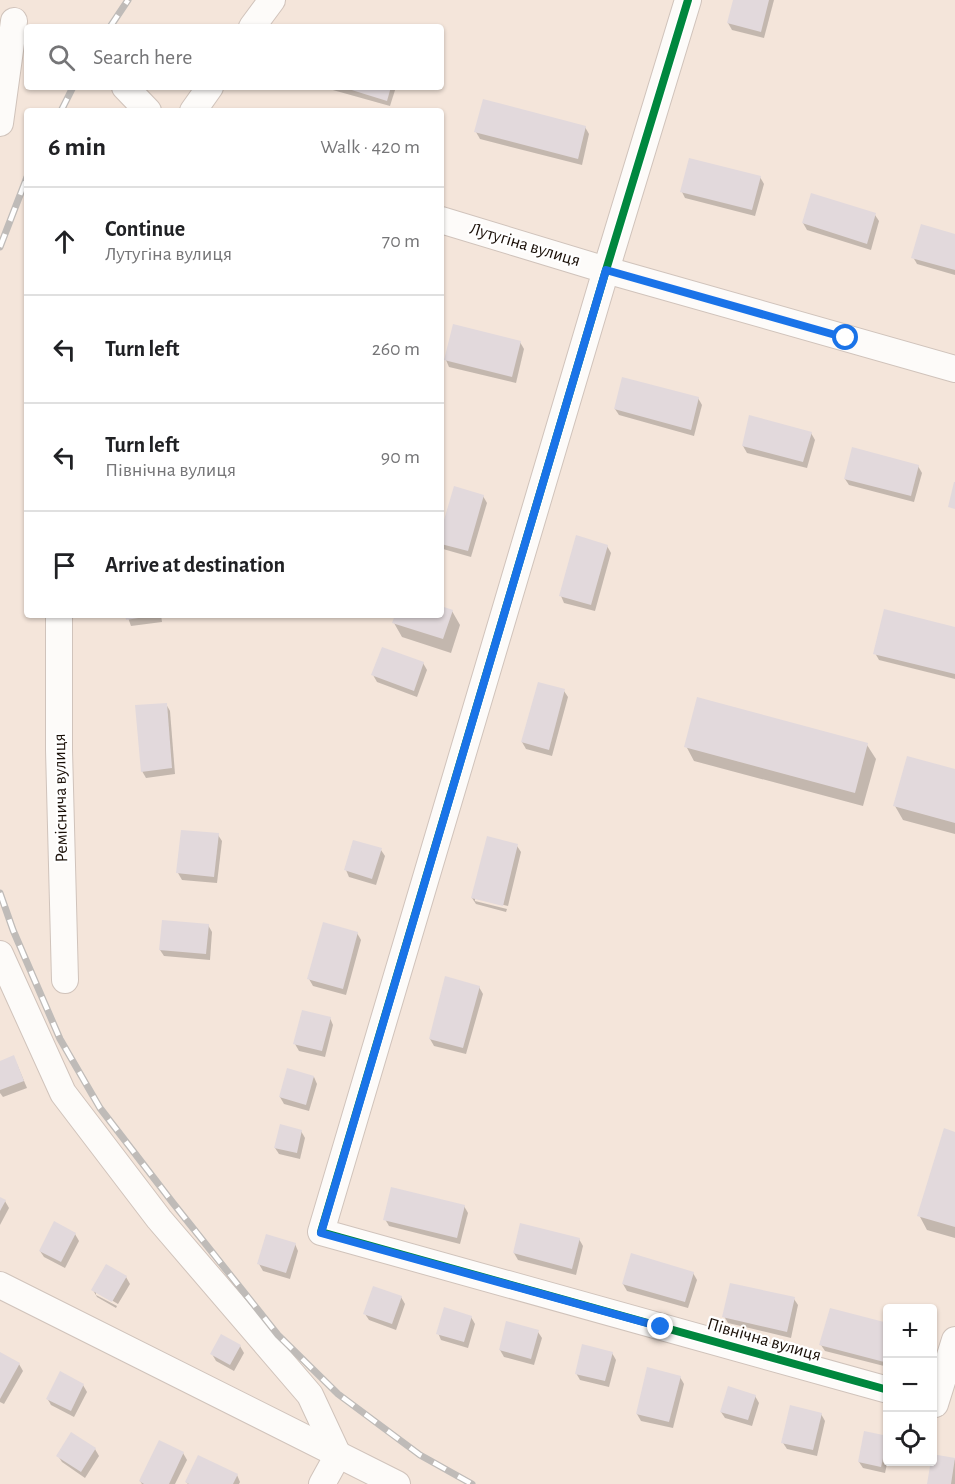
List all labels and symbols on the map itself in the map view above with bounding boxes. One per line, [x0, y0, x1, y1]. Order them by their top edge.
street label: Лутугіна вулиця [468, 220, 582, 270]
route start [832, 324, 858, 350]
street label: Реміснича вулиця [51, 733, 71, 863]
route end [647, 1313, 673, 1339]
street label: Північна вулиця [705, 1315, 823, 1365]

